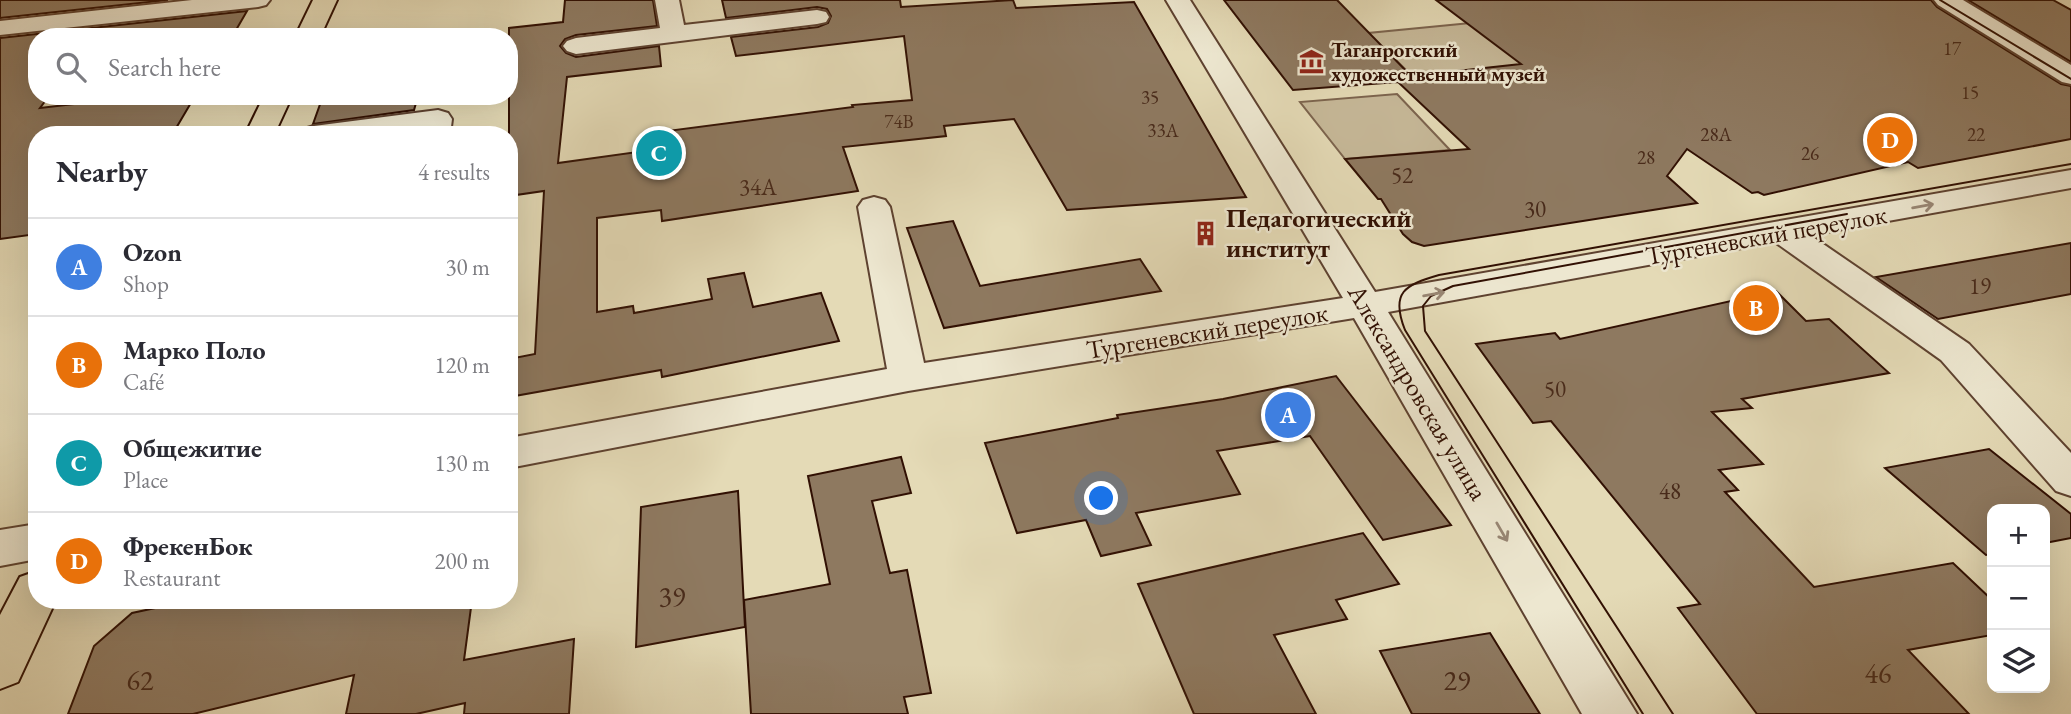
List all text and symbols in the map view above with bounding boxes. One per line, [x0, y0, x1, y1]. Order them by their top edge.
search box [28, 28, 518, 105]
place label: Таганрогский художественный музей [1331, 36, 1545, 87]
house number: 17 [1943, 36, 1962, 61]
icon: search [52, 48, 90, 86]
museum icon: Таганрогский художественный музей [1297, 48, 1325, 76]
text: Search here [108, 50, 221, 84]
house number: 15 [1961, 80, 1979, 105]
house number: 35 [1141, 85, 1159, 110]
house number: 74В [884, 109, 914, 134]
pin: D [1867, 114, 1913, 166]
house number: 33А [1147, 118, 1180, 143]
house number: 28А [1700, 122, 1733, 147]
house number: 22 [1967, 122, 1985, 147]
pin: C [636, 127, 682, 179]
house number: 26 [1801, 141, 1819, 166]
house number: 28 [1637, 145, 1655, 170]
text: Nearby [56, 152, 148, 191]
text: 4 results [418, 157, 490, 187]
house number: 52 [1391, 160, 1413, 190]
house number: 34А [739, 172, 778, 202]
house number: 30 [1524, 194, 1546, 224]
street label: Тургеневский переулок [1643, 197, 1890, 273]
one-way arrow [1911, 199, 1934, 212]
place label: Педагогический институт [1226, 201, 1412, 265]
building icon: Педагогический институт [1192, 219, 1220, 247]
text: Ozon [123, 235, 182, 269]
text: A [71, 252, 87, 282]
text: 30 m [445, 252, 490, 282]
text: Shop [123, 269, 169, 299]
house number: 19 [1969, 271, 1991, 301]
street label: Александровская улица [1340, 277, 1496, 507]
pin: B [1733, 282, 1779, 334]
one-way arrow [1422, 287, 1445, 300]
street label: Тургеневский переулок [1084, 295, 1331, 367]
text: Марко Поло [123, 333, 266, 367]
text: B [72, 350, 86, 380]
text: 120 m [434, 350, 490, 380]
text: Café [123, 367, 164, 397]
house number: 50 [1544, 374, 1566, 404]
pin: A [1265, 389, 1311, 441]
text: Общежитие [123, 431, 262, 465]
text: C [71, 448, 87, 478]
text: 130 m [434, 448, 490, 478]
text: Place [123, 465, 168, 495]
house number: 48 [1659, 476, 1681, 506]
your location [1084, 481, 1118, 515]
map controls [1987, 504, 2050, 693]
button: + [1987, 504, 2050, 567]
one-way arrow [1495, 522, 1509, 542]
text: ФрекенБок [123, 529, 253, 563]
text: D [70, 546, 88, 576]
text: 200 m [434, 546, 490, 576]
text: Restaurant [123, 563, 221, 593]
button: − [1987, 567, 2050, 630]
house number: 39 [659, 578, 685, 614]
button: layers [1987, 630, 2050, 693]
house number: 46 [1865, 655, 1891, 691]
house number: 62 [127, 662, 154, 698]
house number: 29 [1444, 662, 1470, 698]

